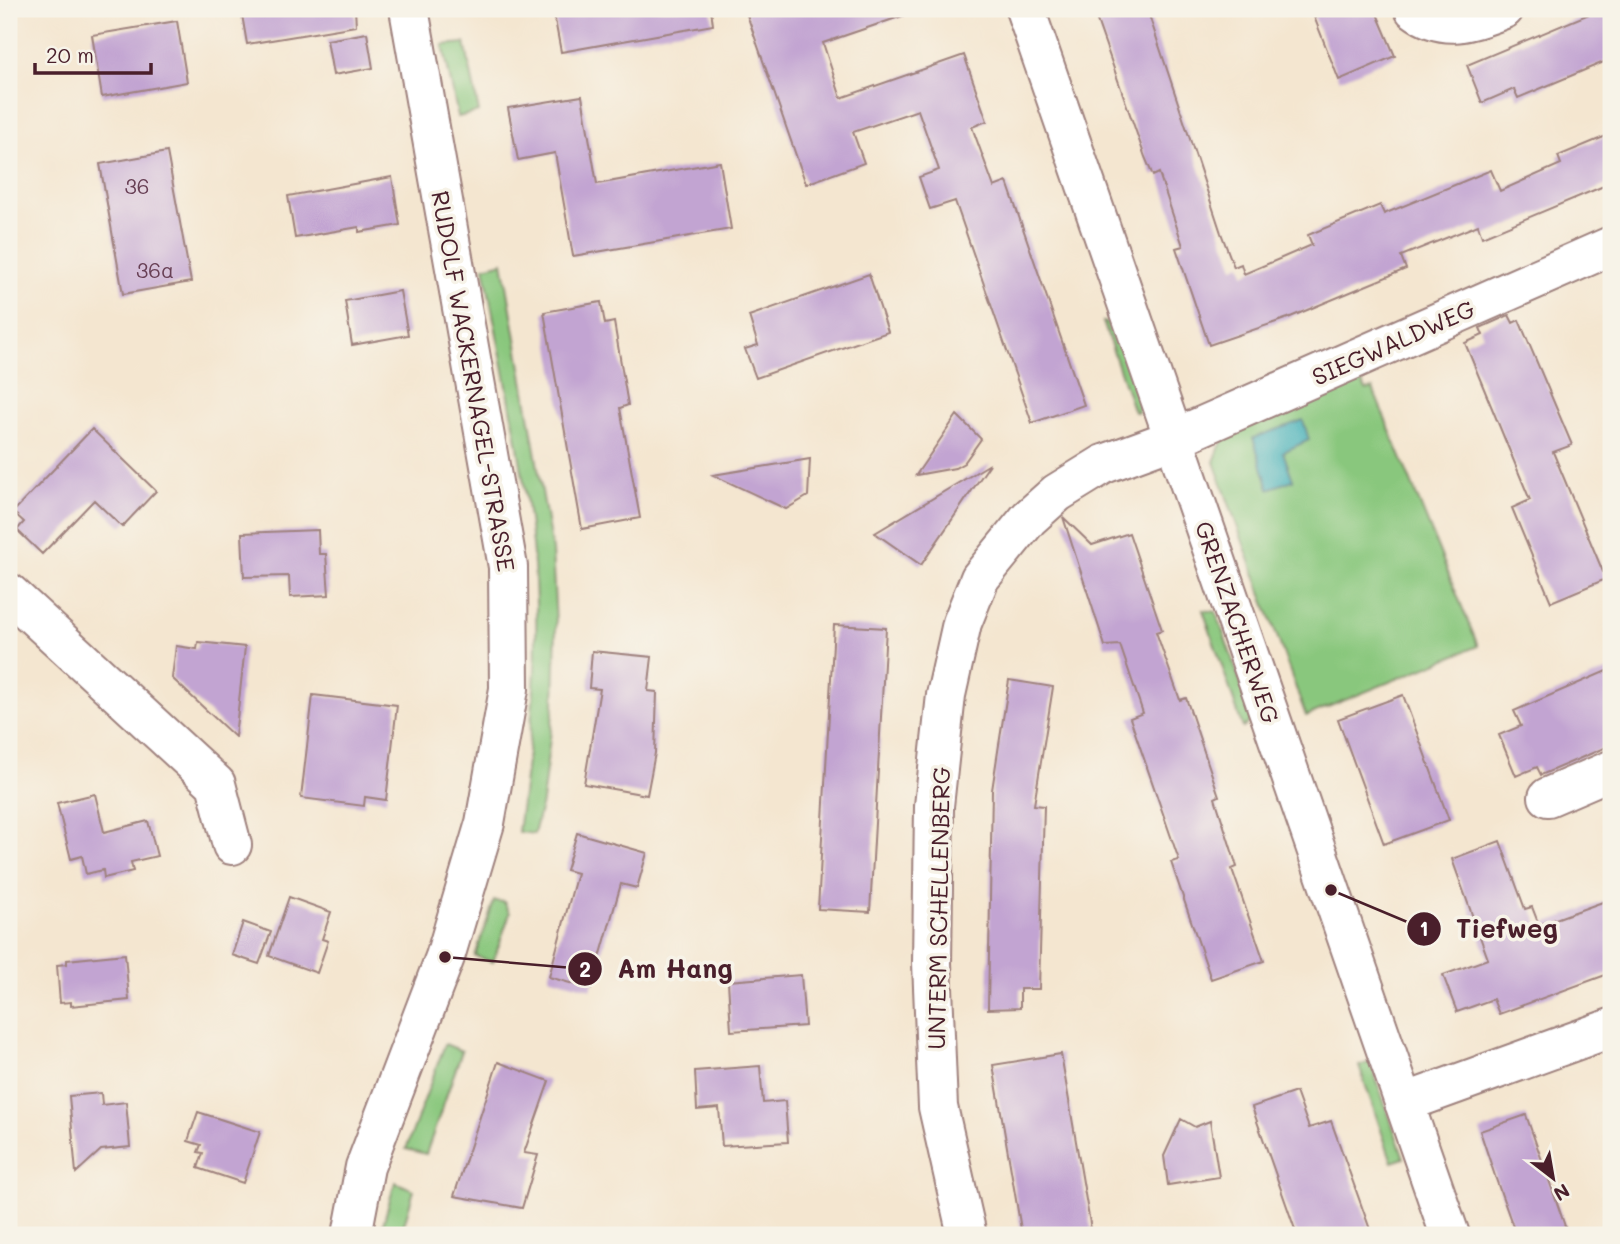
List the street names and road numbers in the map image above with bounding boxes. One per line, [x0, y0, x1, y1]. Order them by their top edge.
street label: RUDOLF WACKERNAGEL-STRASSE [425, 188, 523, 574]
street label: SIEGWALDWEG [1307, 292, 1479, 392]
street label: GRENZACHERWEG [1189, 517, 1287, 727]
street label: UNTERM SCHELLENBERG [920, 766, 956, 1050]

